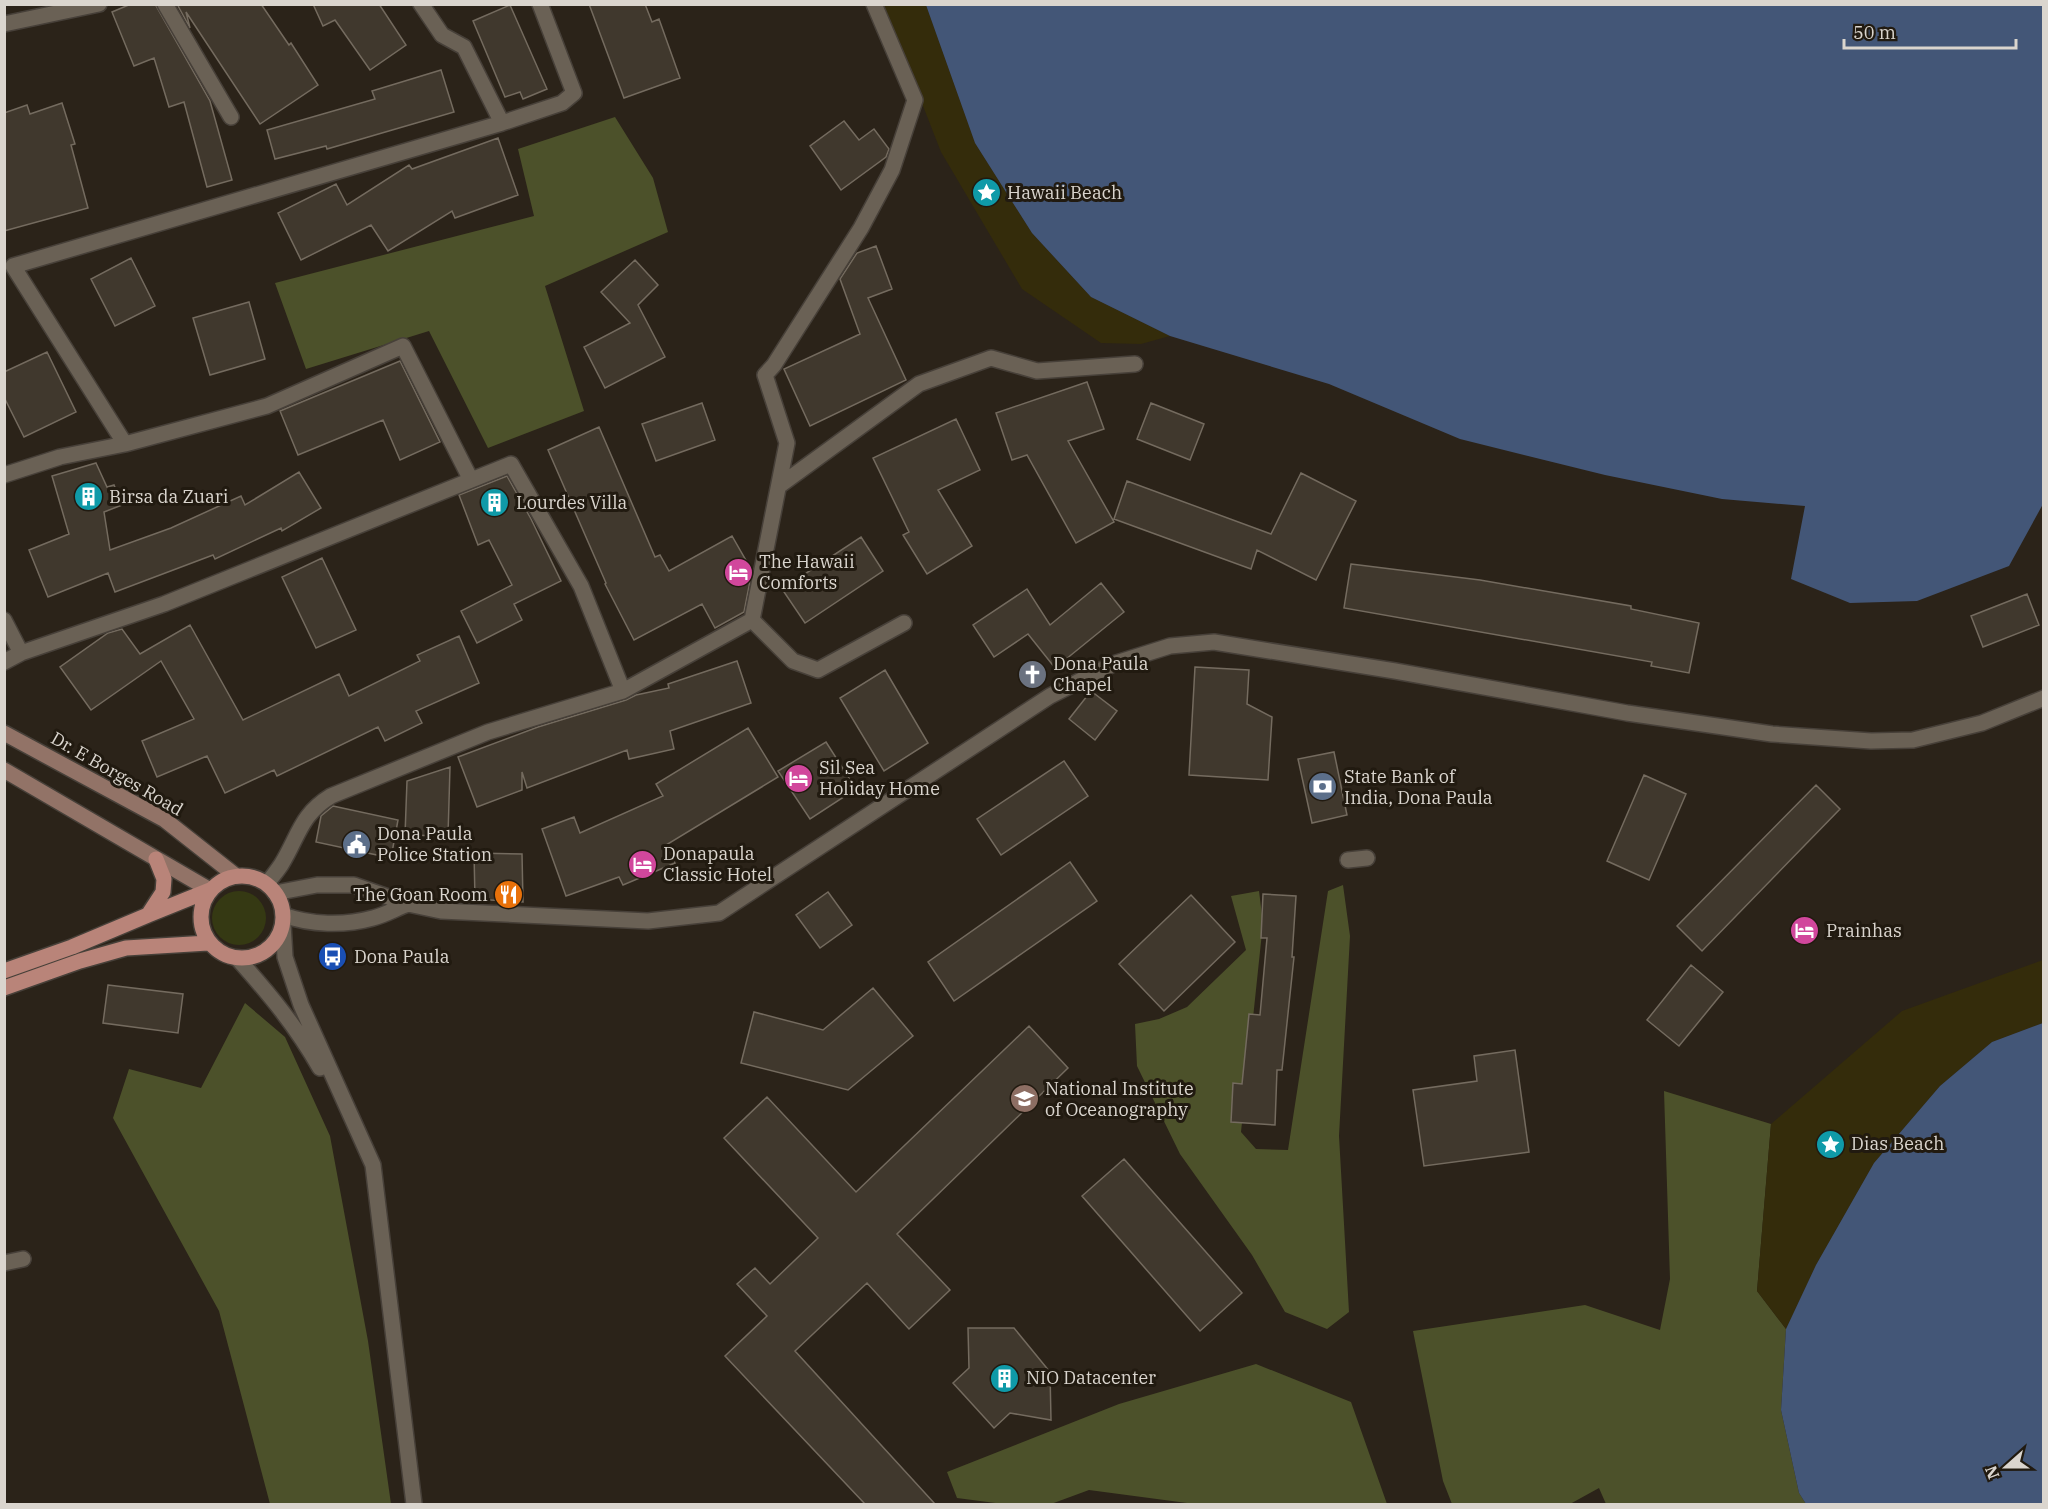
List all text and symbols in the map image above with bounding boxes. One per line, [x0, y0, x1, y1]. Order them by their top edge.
scale bar [1844, 12, 2016, 50]
text: 50 m [1853, 21, 1896, 44]
place icon: Hawaii Beach [970, 177, 1002, 209]
place label: Hawaii Beach [1007, 181, 1122, 204]
building icon: Birsa da Zuari [72, 481, 104, 513]
place label: Birsa da Zuari [109, 485, 229, 508]
building icon: Lourdes Villa [479, 487, 511, 519]
place label: Lourdes Villa [516, 491, 628, 514]
place label: The Hawaii Comforts [759, 550, 855, 594]
hotel icon: The Hawaii Comforts [722, 556, 754, 588]
place label: Dona Paula Chapel [1053, 652, 1149, 696]
church icon: Dona Paula Chapel [1016, 658, 1048, 690]
street label: Dr. E Borges Road [47, 726, 188, 821]
place label: Sil Sea Holiday Home [819, 756, 940, 800]
hotel icon: Sil Sea Holiday Home [782, 762, 814, 794]
place label: State Bank of India, Dona Paula [1344, 765, 1493, 809]
bank icon: State Bank of India, Dona Paula [1307, 771, 1339, 803]
place label: Dona Paula Police Station [377, 822, 492, 866]
public building icon: Dona Paula Police Station [340, 828, 372, 860]
place label: Donapaula Classic Hotel [663, 842, 772, 886]
hotel icon: Donapaula Classic Hotel [626, 848, 658, 880]
restaurant icon: The Goan Room [493, 879, 525, 911]
place label: The Goan Room [353, 883, 488, 906]
hotel icon: Prainhas [1789, 915, 1821, 947]
place label: Prainhas [1826, 919, 1902, 942]
bus stop icon: Dona Paula [317, 941, 349, 973]
place label: Dona Paula [354, 945, 450, 968]
place label: National Institute of Oceanography [1045, 1077, 1194, 1121]
school or university icon: National Institute of Oceanography [1008, 1083, 1040, 1115]
place icon: Dias Beach [1814, 1128, 1846, 1160]
place label: Dias Beach [1851, 1132, 1944, 1155]
building icon: NIO Datacenter [989, 1362, 1021, 1394]
place label: NIO Datacenter [1026, 1366, 1156, 1389]
north arrow [1976, 1437, 2036, 1497]
text: N [1980, 1463, 2004, 1482]

